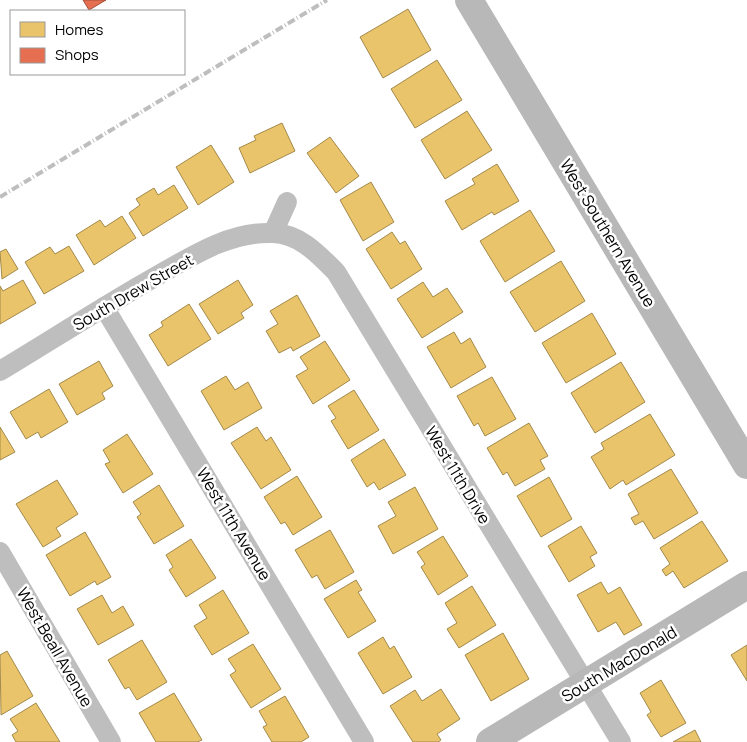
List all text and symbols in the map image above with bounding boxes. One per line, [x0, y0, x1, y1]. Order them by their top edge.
legend [10, 10, 185, 75]
text: Homes [55, 19, 104, 40]
text: Shops [55, 44, 99, 65]
street label: West Southern Avenue [555, 155, 661, 311]
street label: South Drew Street [69, 249, 197, 335]
street label: West 11th Drive [420, 422, 496, 528]
street label: West 11th Avenue [192, 464, 276, 584]
street label: West Beall Avenue [12, 583, 98, 711]
street label: South MacDonald [557, 621, 681, 707]

